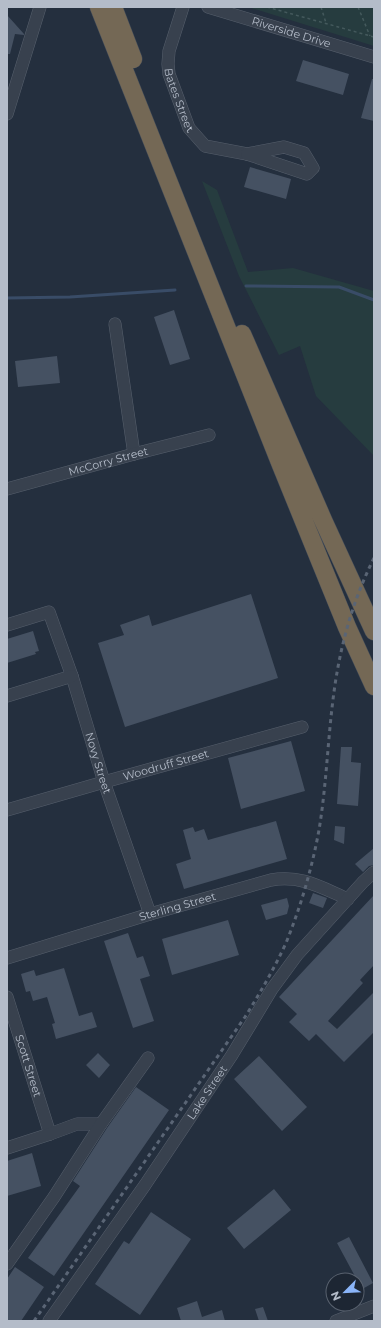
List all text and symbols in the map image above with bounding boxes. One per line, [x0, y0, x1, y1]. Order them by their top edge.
street label: Riverside Drive [250, 14, 333, 51]
street label: Bates Street [161, 67, 197, 136]
street label: McCorry Street [67, 444, 150, 479]
street label: Novy Street [82, 731, 115, 796]
street label: Woodruff Street [121, 746, 211, 783]
street label: Sterling Street [137, 889, 218, 924]
street label: Scott Street [12, 1033, 45, 1099]
street label: Lake Street [184, 1062, 230, 1122]
north arrow [325, 1272, 365, 1312]
text: N [328, 1289, 344, 1303]

